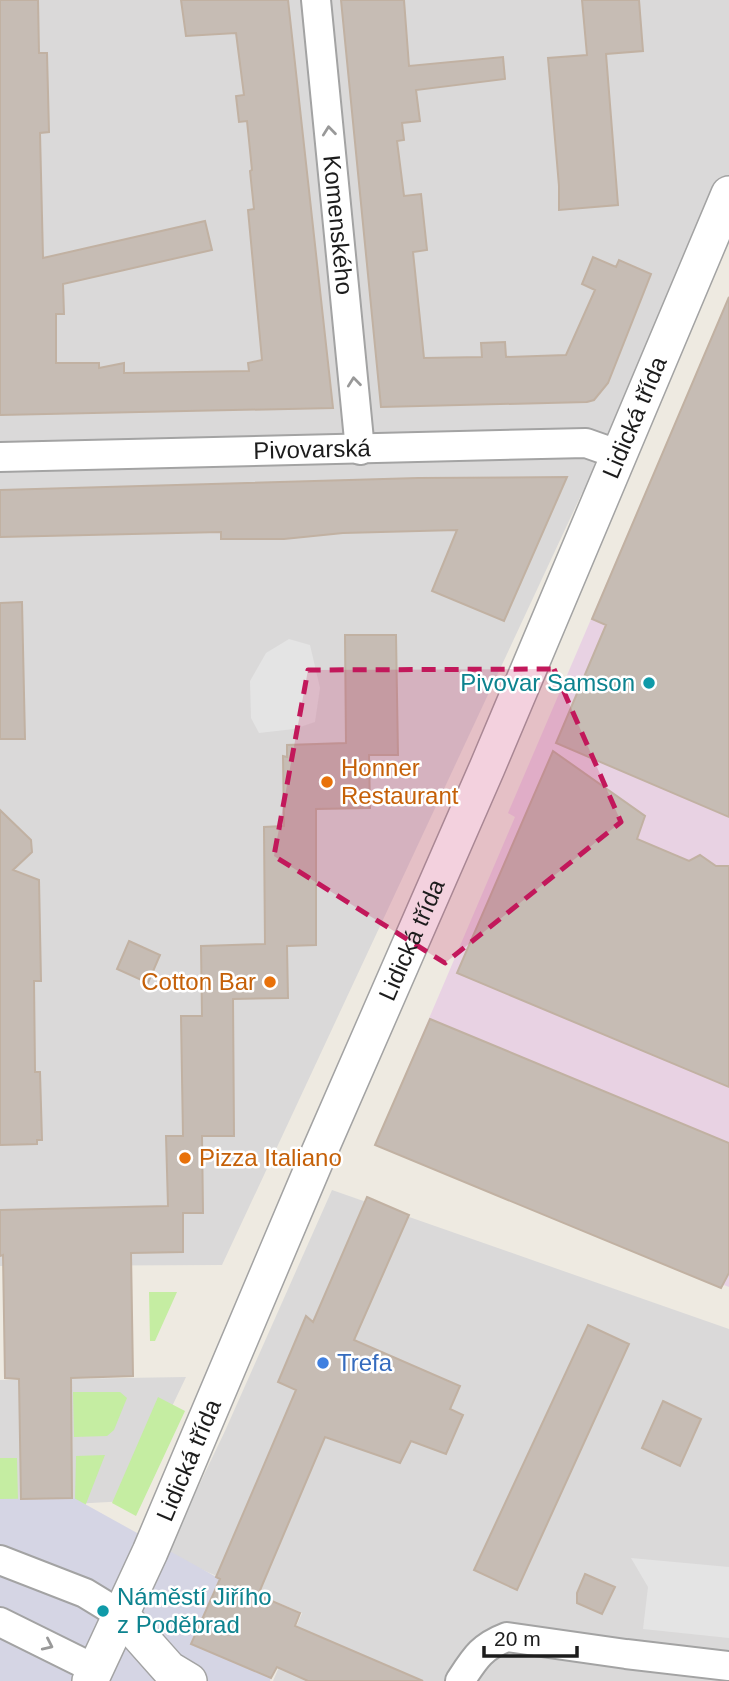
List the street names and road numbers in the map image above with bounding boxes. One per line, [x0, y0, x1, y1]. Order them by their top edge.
street label: Komenského [318, 154, 359, 296]
street label: Lidická třída [597, 352, 672, 482]
street label: Pivovarská [253, 434, 372, 464]
street label: Lidická třída [373, 874, 450, 1005]
street label: Lidická třída [151, 1394, 226, 1525]

